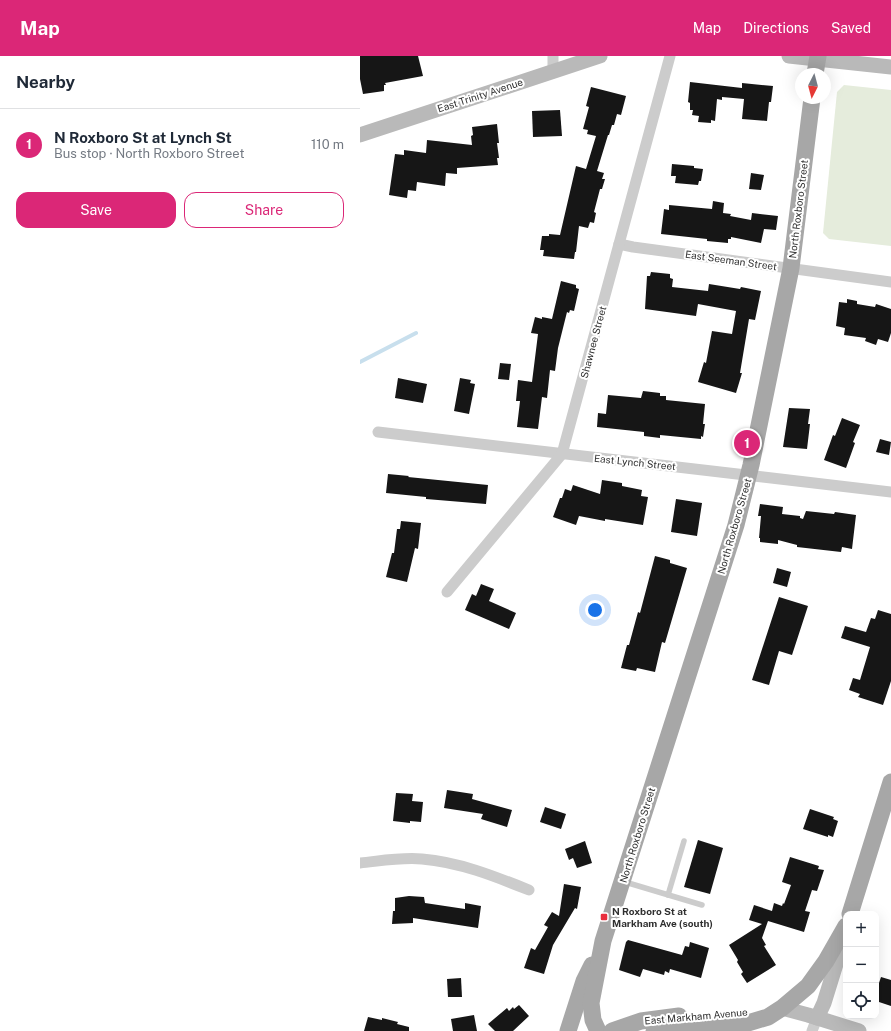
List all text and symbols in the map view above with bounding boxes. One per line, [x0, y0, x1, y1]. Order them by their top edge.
text: Map [20, 17, 60, 39]
text: Map [693, 20, 721, 36]
text: Directions [743, 20, 809, 36]
text: Saved [831, 20, 871, 36]
north arrow [795, 68, 831, 104]
text: Nearby [16, 72, 75, 92]
street label: East Trinity Avenue [436, 75, 525, 114]
text: N Roxboro St at Lynch St [54, 129, 232, 146]
text: 1 [26, 137, 32, 152]
text: 110 m [311, 137, 344, 152]
text: Bus stop · North Roxboro Street [54, 146, 244, 161]
street label: North Roxboro Street [786, 159, 810, 259]
button: Save [16, 192, 176, 228]
button: Share [184, 192, 344, 228]
street label: East Seeman Street [684, 248, 778, 272]
street label: Shawnee Street [578, 304, 608, 379]
pin: 1 [734, 428, 760, 458]
street label: East Lynch Street [594, 452, 677, 472]
street label: North Roxboro Street [715, 477, 753, 575]
your location [585, 600, 605, 620]
street label: North Roxboro Street [617, 786, 657, 884]
place label: N Roxboro St at Markham Ave (south) [612, 905, 713, 929]
map controls [843, 911, 879, 1019]
button: + [843, 911, 879, 947]
marker: N Roxboro St at Markham Ave (south) [599, 912, 609, 922]
button: − [843, 947, 879, 983]
button: locate [843, 983, 879, 1019]
street label: East Markham Avenue [644, 1005, 748, 1026]

